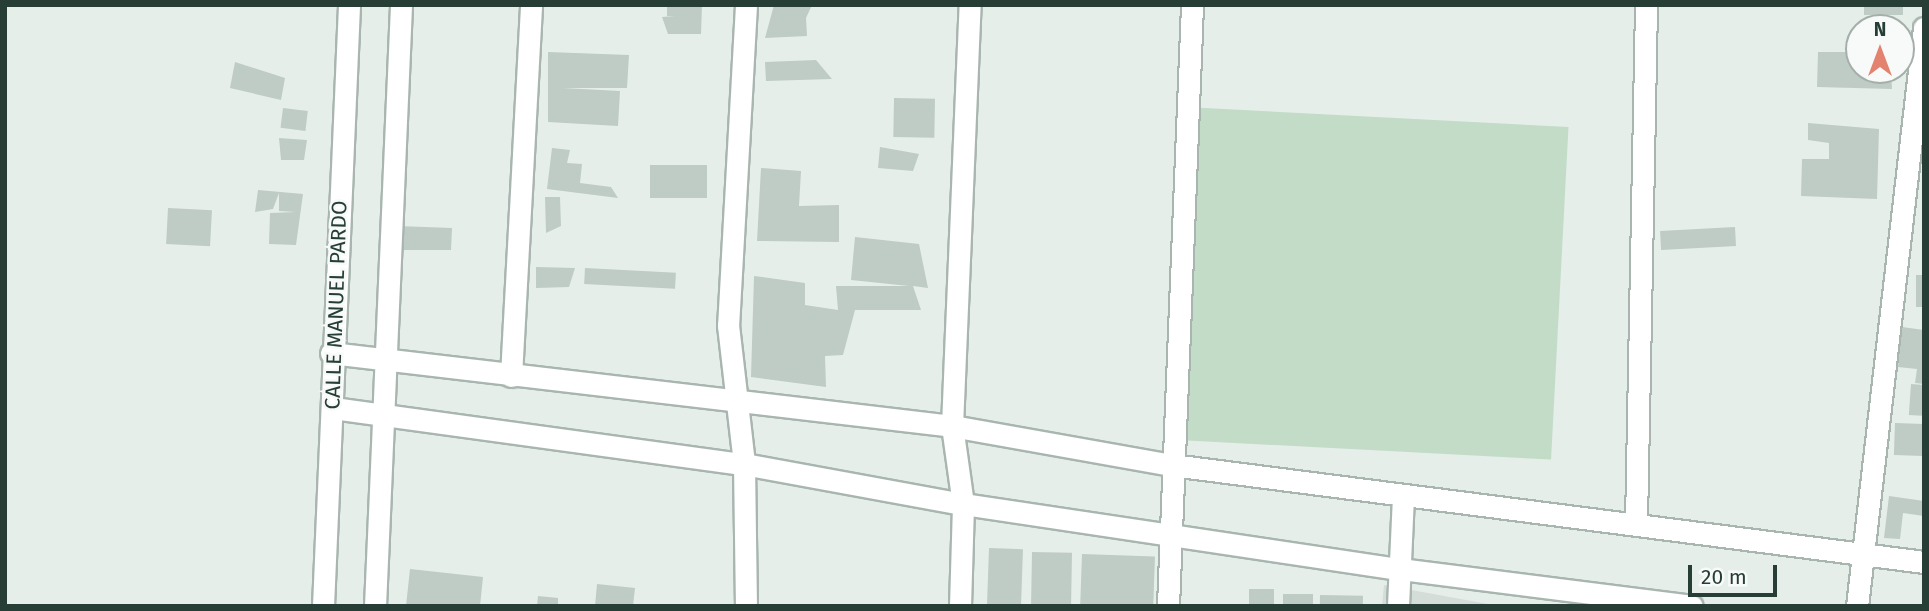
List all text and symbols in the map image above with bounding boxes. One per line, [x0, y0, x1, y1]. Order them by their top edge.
north arrow [1845, 14, 1915, 84]
text: N [1874, 18, 1886, 41]
street label: CALLE MANUEL PARDO [320, 200, 352, 410]
scale bar [1691, 552, 1780, 596]
text: 20 m [1701, 564, 1747, 590]

